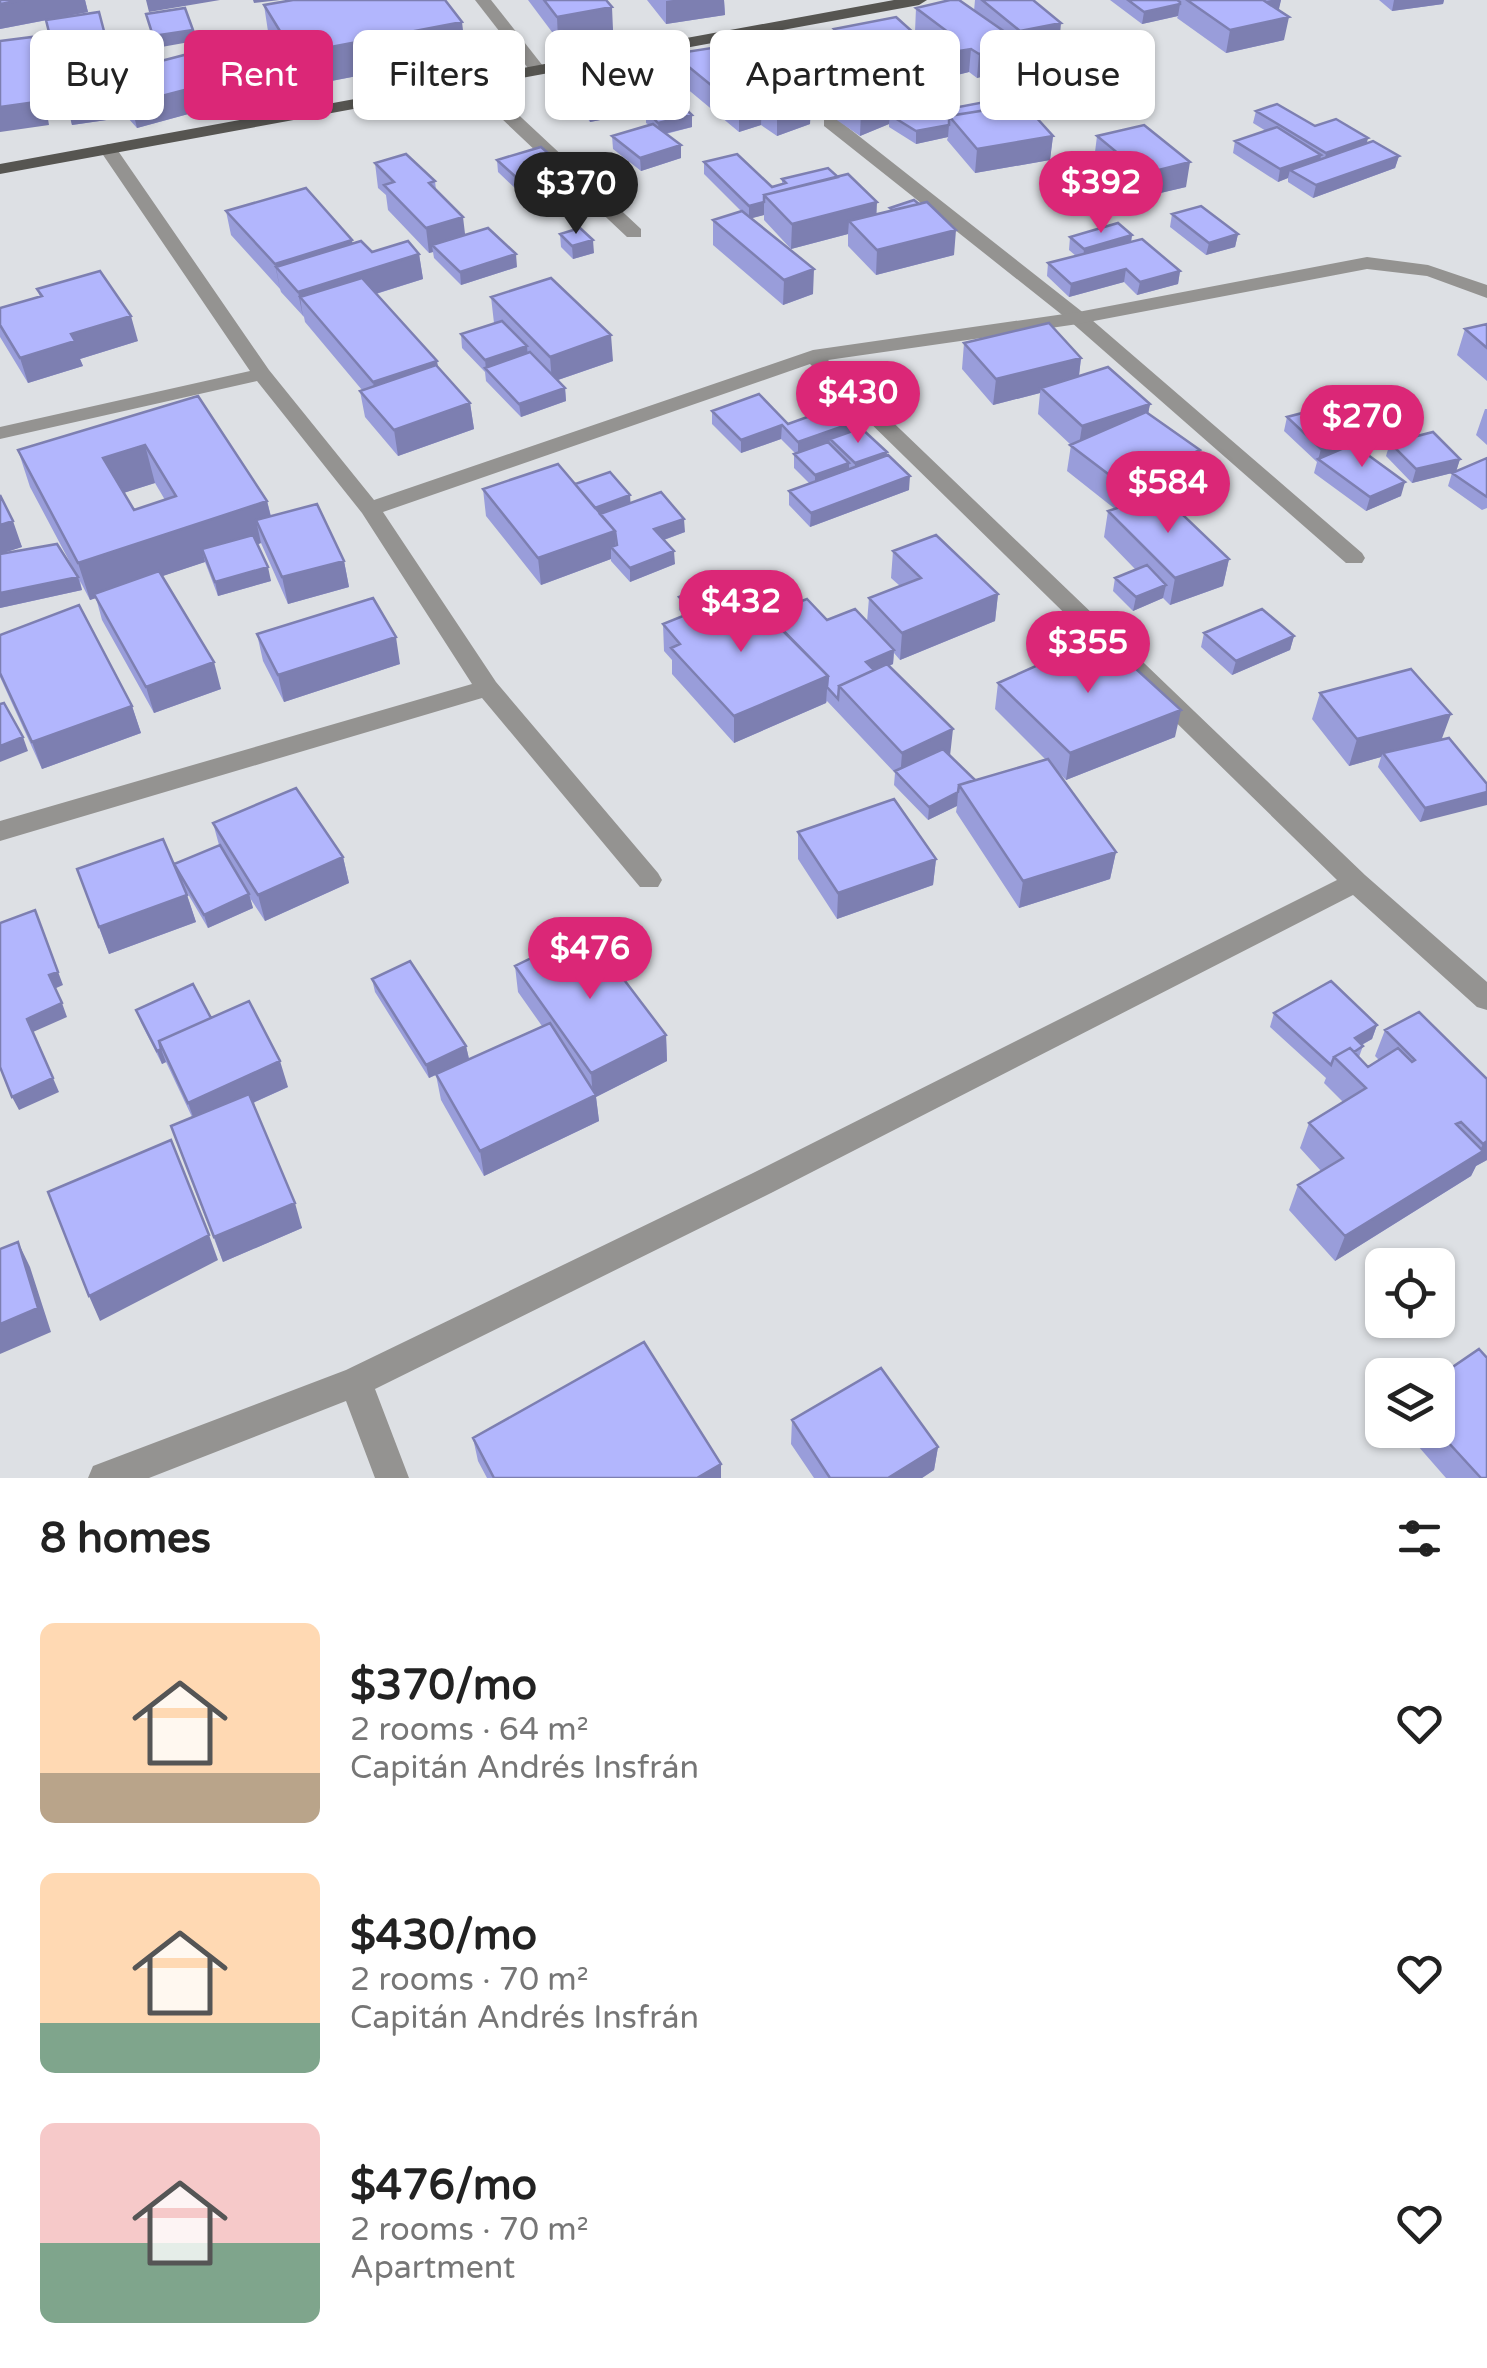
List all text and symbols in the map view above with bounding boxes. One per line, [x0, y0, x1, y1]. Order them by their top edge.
chip: Buy [30, 30, 164, 120]
chip: Rent [184, 30, 333, 120]
chip: Filters [353, 30, 525, 120]
chip: New [545, 30, 690, 120]
chip: Apartment [710, 30, 960, 120]
chip: House [980, 30, 1155, 120]
pin: $392 [1042, 151, 1160, 236]
pin: $370 [517, 152, 635, 237]
text: $392 [1061, 164, 1141, 202]
text: $370 [536, 165, 616, 203]
pin: $430 [799, 361, 917, 446]
text: $430 [818, 374, 898, 412]
pin: $270 [1303, 385, 1421, 470]
text: $270 [1322, 398, 1402, 436]
pin: $584 [1109, 451, 1227, 536]
text: $584 [1128, 464, 1208, 502]
pin: $432 [682, 570, 800, 655]
text: $432 [701, 583, 781, 621]
pin: $355 [1029, 611, 1147, 696]
text: $355 [1048, 624, 1128, 662]
pin: $476 [531, 917, 649, 1002]
text: $476 [550, 930, 630, 968]
map controls [1365, 1248, 1455, 1448]
button: locate [1365, 1248, 1455, 1338]
button: layers [1365, 1358, 1455, 1448]
icon: filters [1392, 1511, 1447, 1566]
text: 8 homes [40, 1513, 211, 1564]
text: $370/mo [350, 1660, 537, 1711]
icon: home [120, 1663, 240, 1783]
icon: heart [1392, 1696, 1447, 1751]
text: 2 rooms · 64 m² [350, 1711, 589, 1749]
text: Capitán Andrés Insfrán [350, 1749, 699, 1787]
text: $430/mo [350, 1910, 537, 1961]
icon: home [120, 1913, 240, 2033]
icon: heart [1392, 1946, 1447, 2001]
text: 2 rooms · 70 m² [350, 1961, 589, 1999]
text: Capitán Andrés Insfrán [350, 1999, 699, 2037]
text: $476/mo [350, 2160, 537, 2211]
icon: home [120, 2163, 240, 2283]
icon: heart [1392, 2196, 1447, 2251]
text: 2 rooms · 70 m² [350, 2211, 589, 2249]
text: Apartment [350, 2249, 515, 2287]

